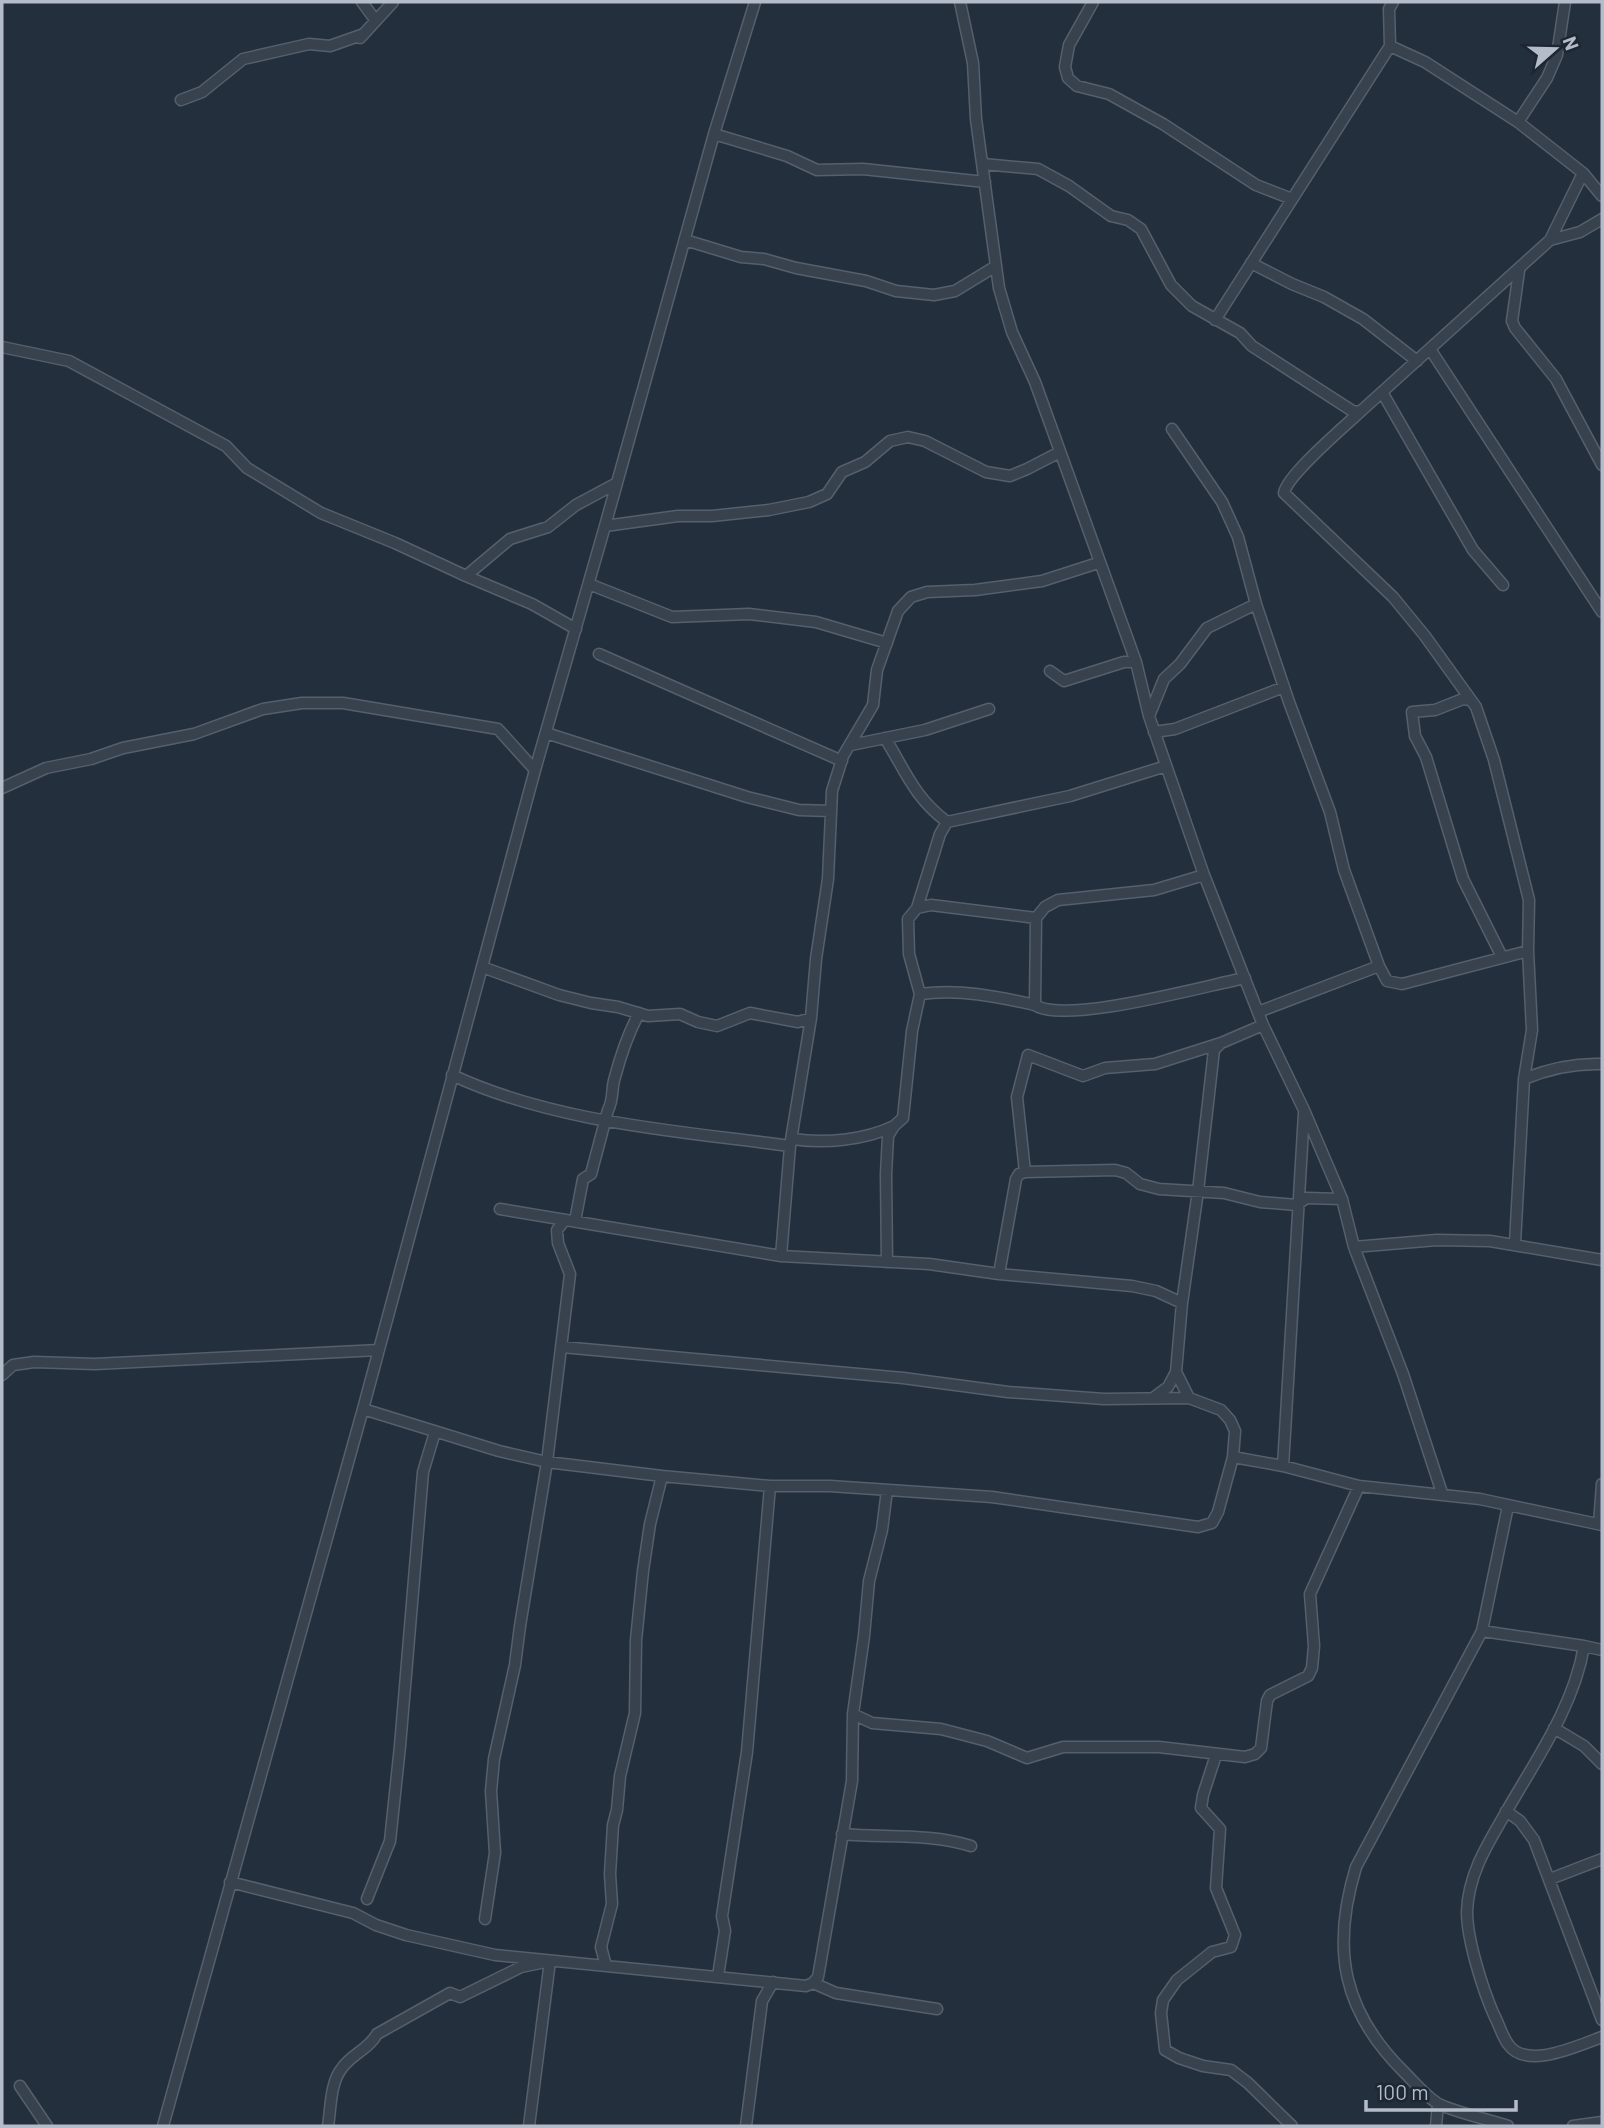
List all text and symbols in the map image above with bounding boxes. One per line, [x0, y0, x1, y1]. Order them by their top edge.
north arrow [1520, 14, 1590, 84]
text: N [1558, 33, 1584, 53]
scale bar [1366, 2068, 1516, 2112]
text: 100 m [1376, 2079, 1429, 2104]

